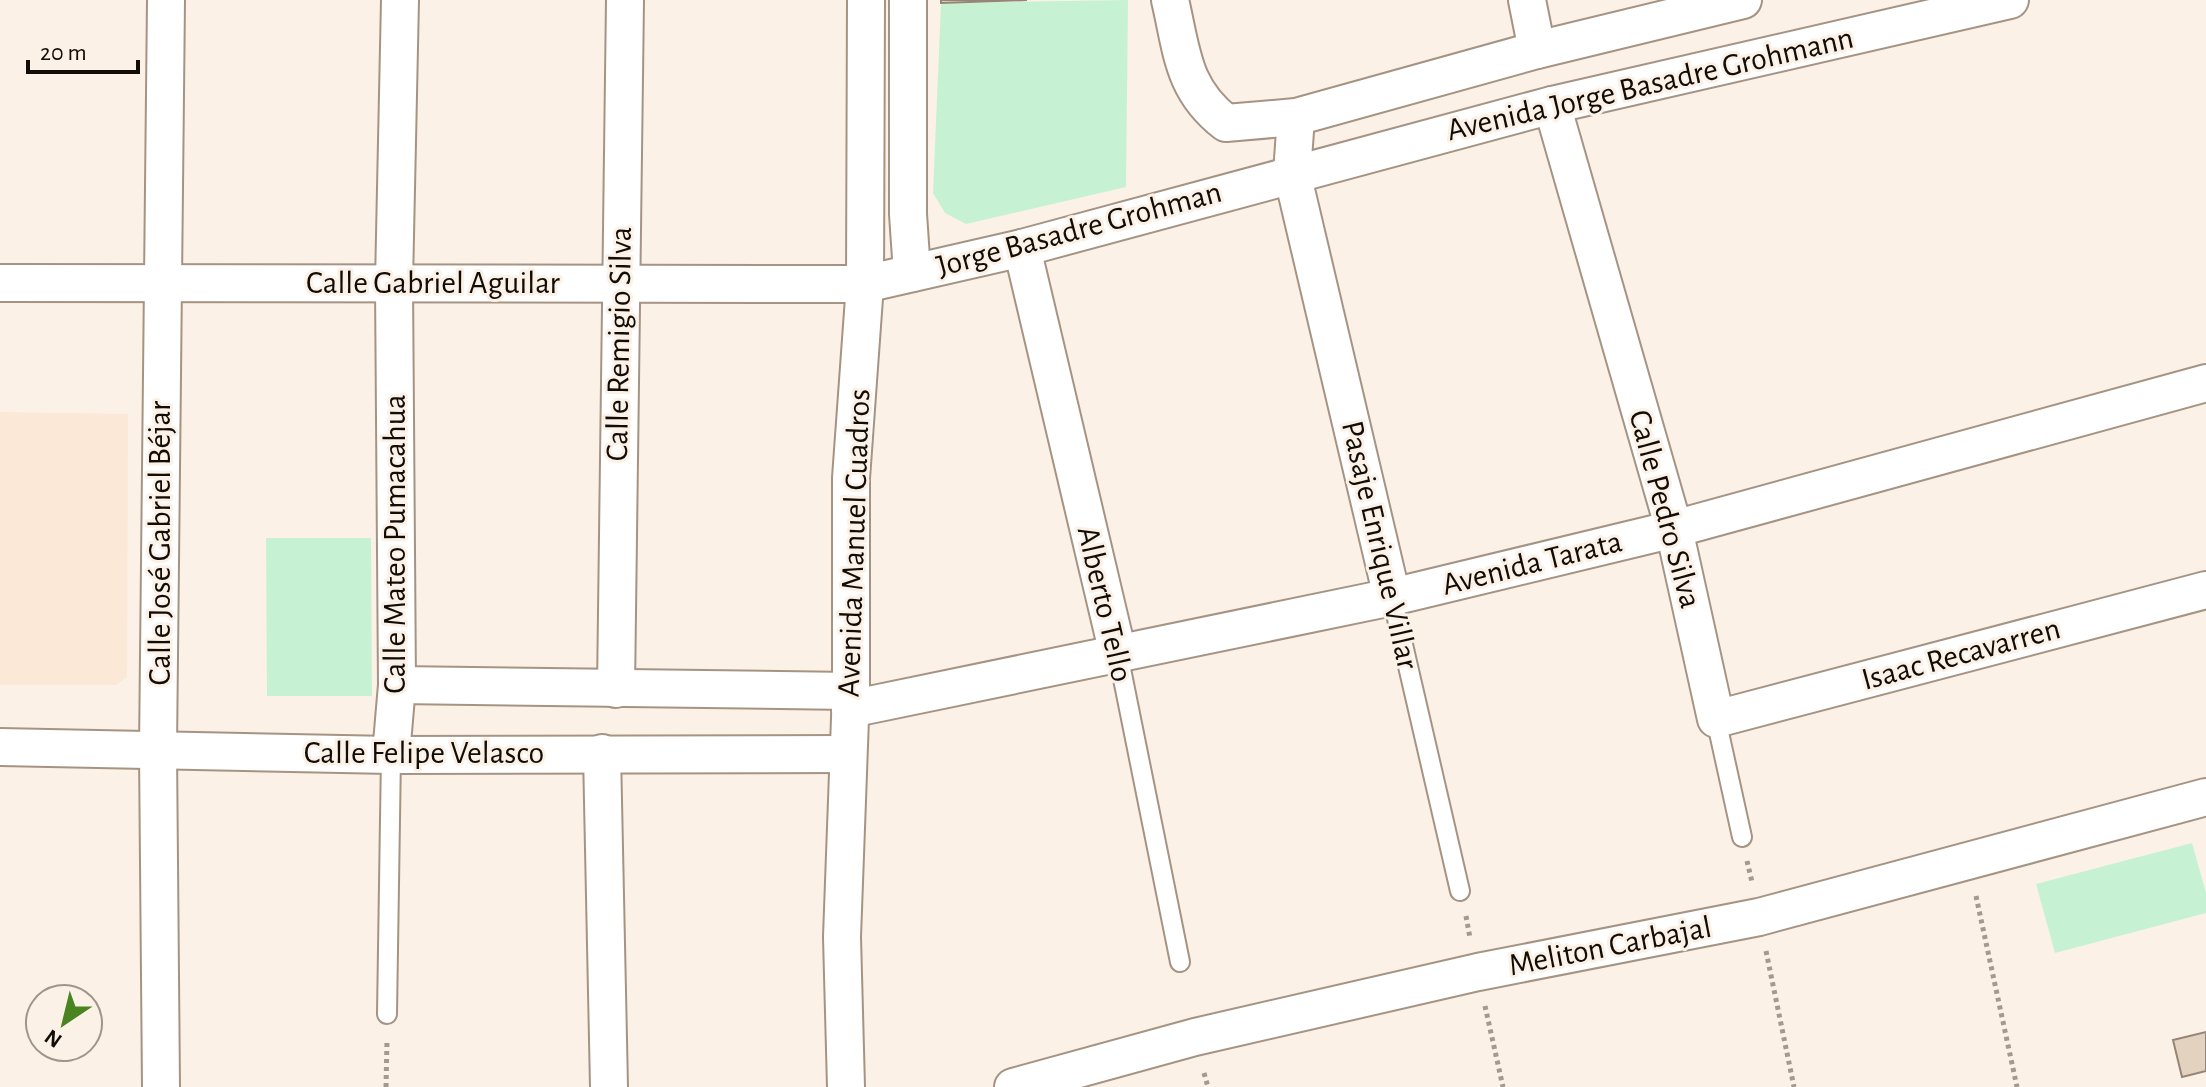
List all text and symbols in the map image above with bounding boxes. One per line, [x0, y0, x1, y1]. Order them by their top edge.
street label: Avenida Jorge Basadre Grohmann [1444, 22, 1856, 146]
scale bar [28, 24, 138, 74]
text: 20 m [40, 41, 87, 65]
street label: Jorge Basadre Grohman [933, 176, 1225, 282]
street label: Calle Remigio Silva [601, 226, 637, 462]
street label: Calle Gabriel Aguilar [306, 267, 561, 299]
street label: Avenida Manuel Cuadros [833, 388, 875, 698]
street label: Calle Mateo Pumacahua [379, 394, 411, 694]
street label: Calle José Gabriel Béjar [144, 400, 176, 685]
street label: Calle Pedro Silva [1623, 406, 1707, 612]
street label: Pasaje Enrique Villar [1336, 418, 1424, 673]
street label: Alberto Tello [1072, 523, 1138, 685]
street label: Avenida Tarata [1439, 525, 1625, 601]
street label: Isaac Recavarren [1858, 612, 2064, 696]
street label: Calle Felipe Velasco [304, 737, 544, 769]
street label: Meliton Carbajal [1506, 911, 1714, 981]
north arrow [24, 983, 104, 1063]
text: N [41, 1025, 66, 1052]

